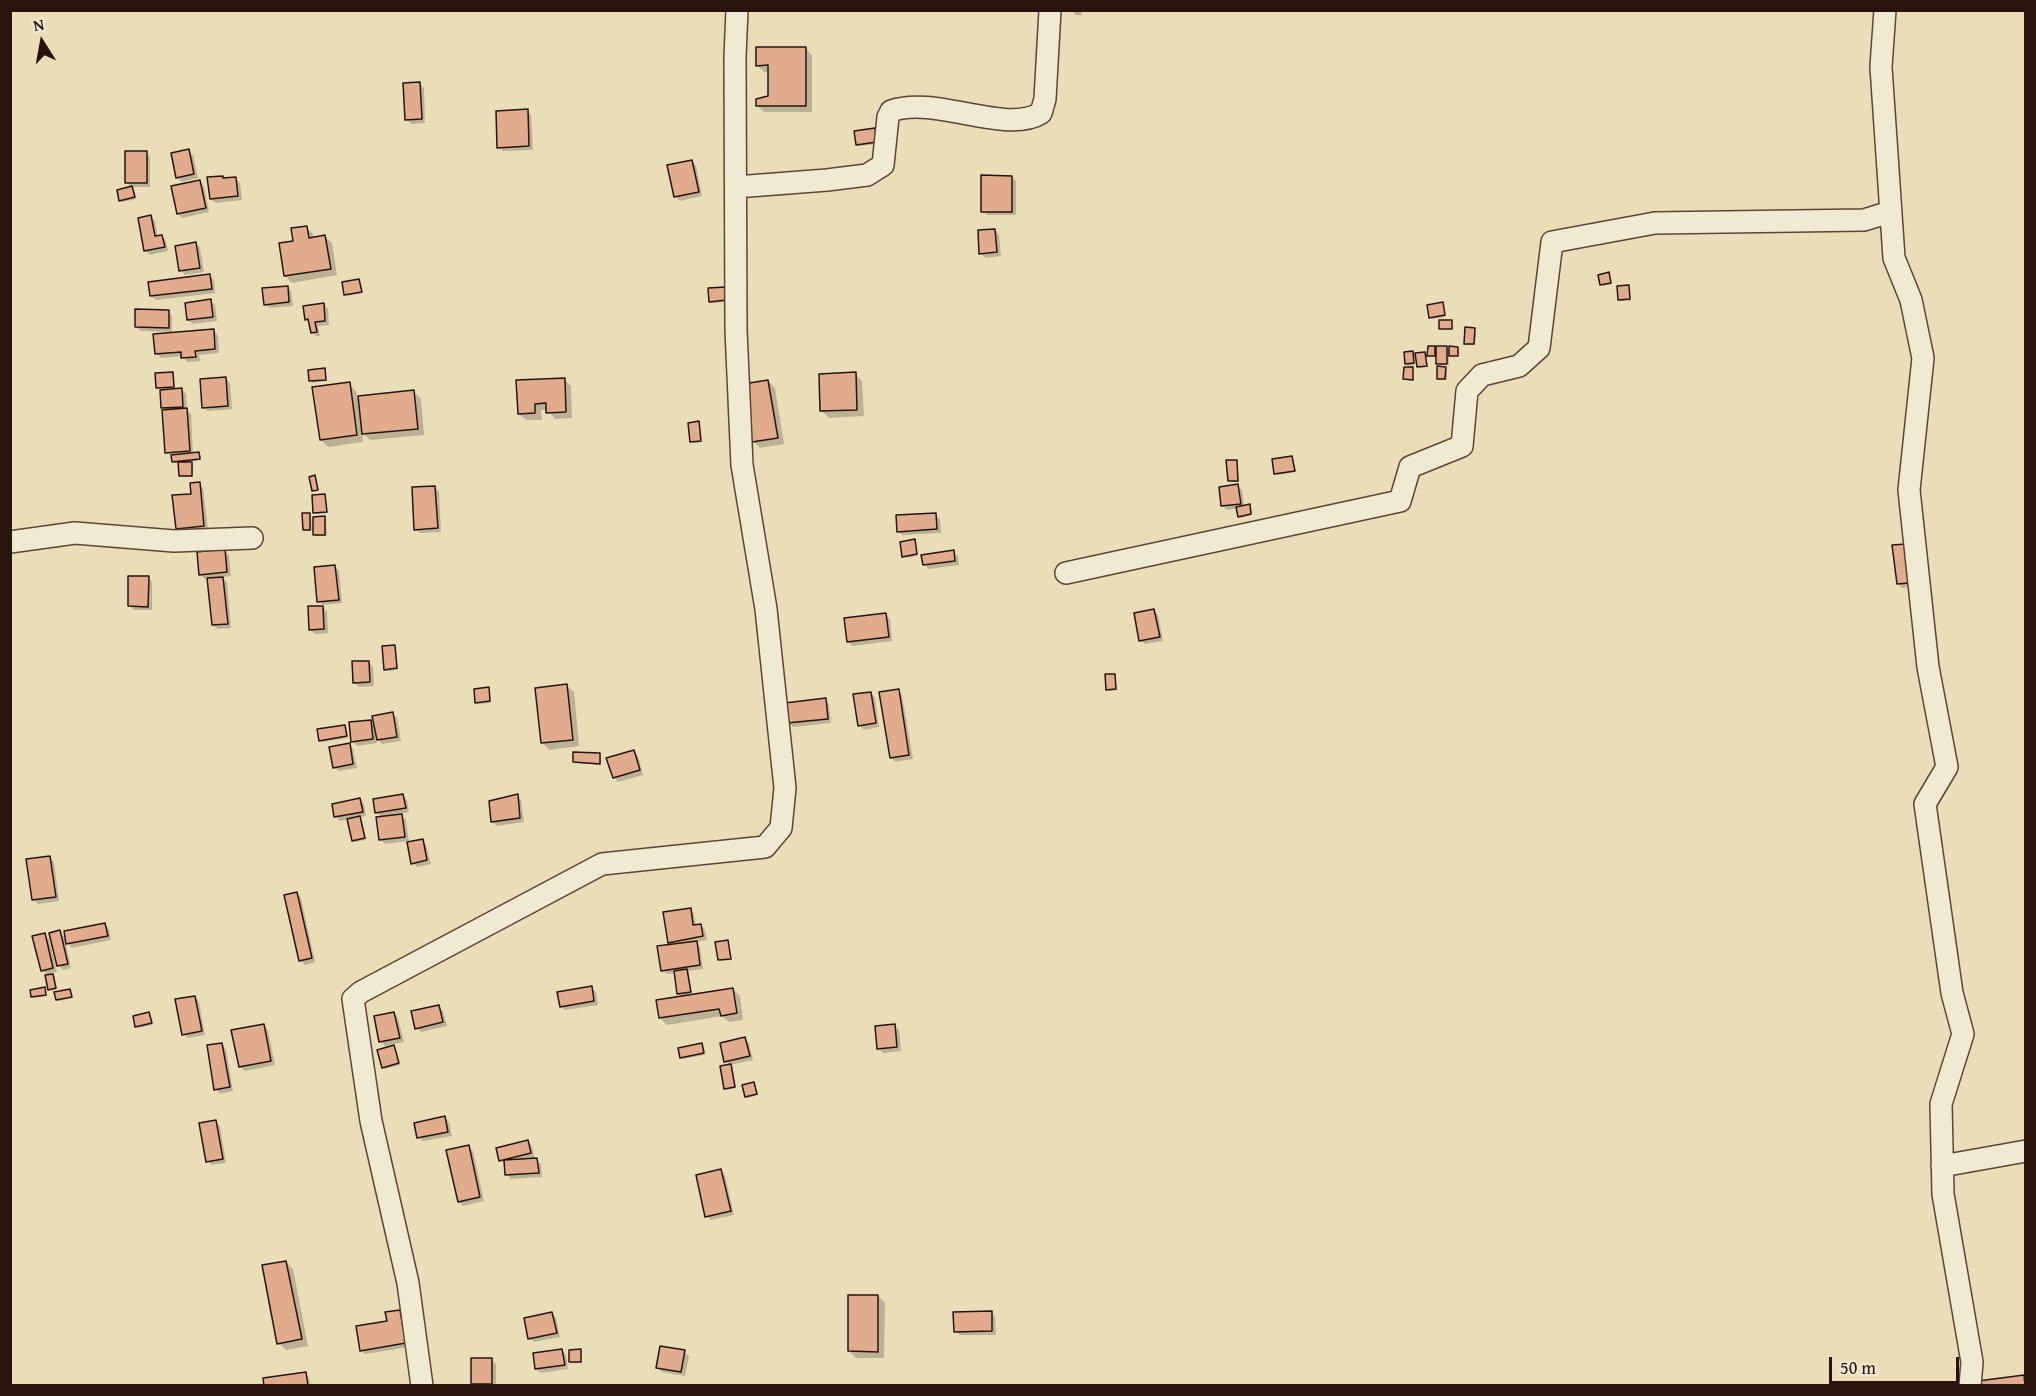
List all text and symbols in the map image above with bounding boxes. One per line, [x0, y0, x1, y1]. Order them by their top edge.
north arrow [12, 12, 72, 72]
text: N [31, 12, 46, 37]
scale bar [1832, 1345, 1962, 1383]
text: 50 m [1840, 1354, 1876, 1381]

